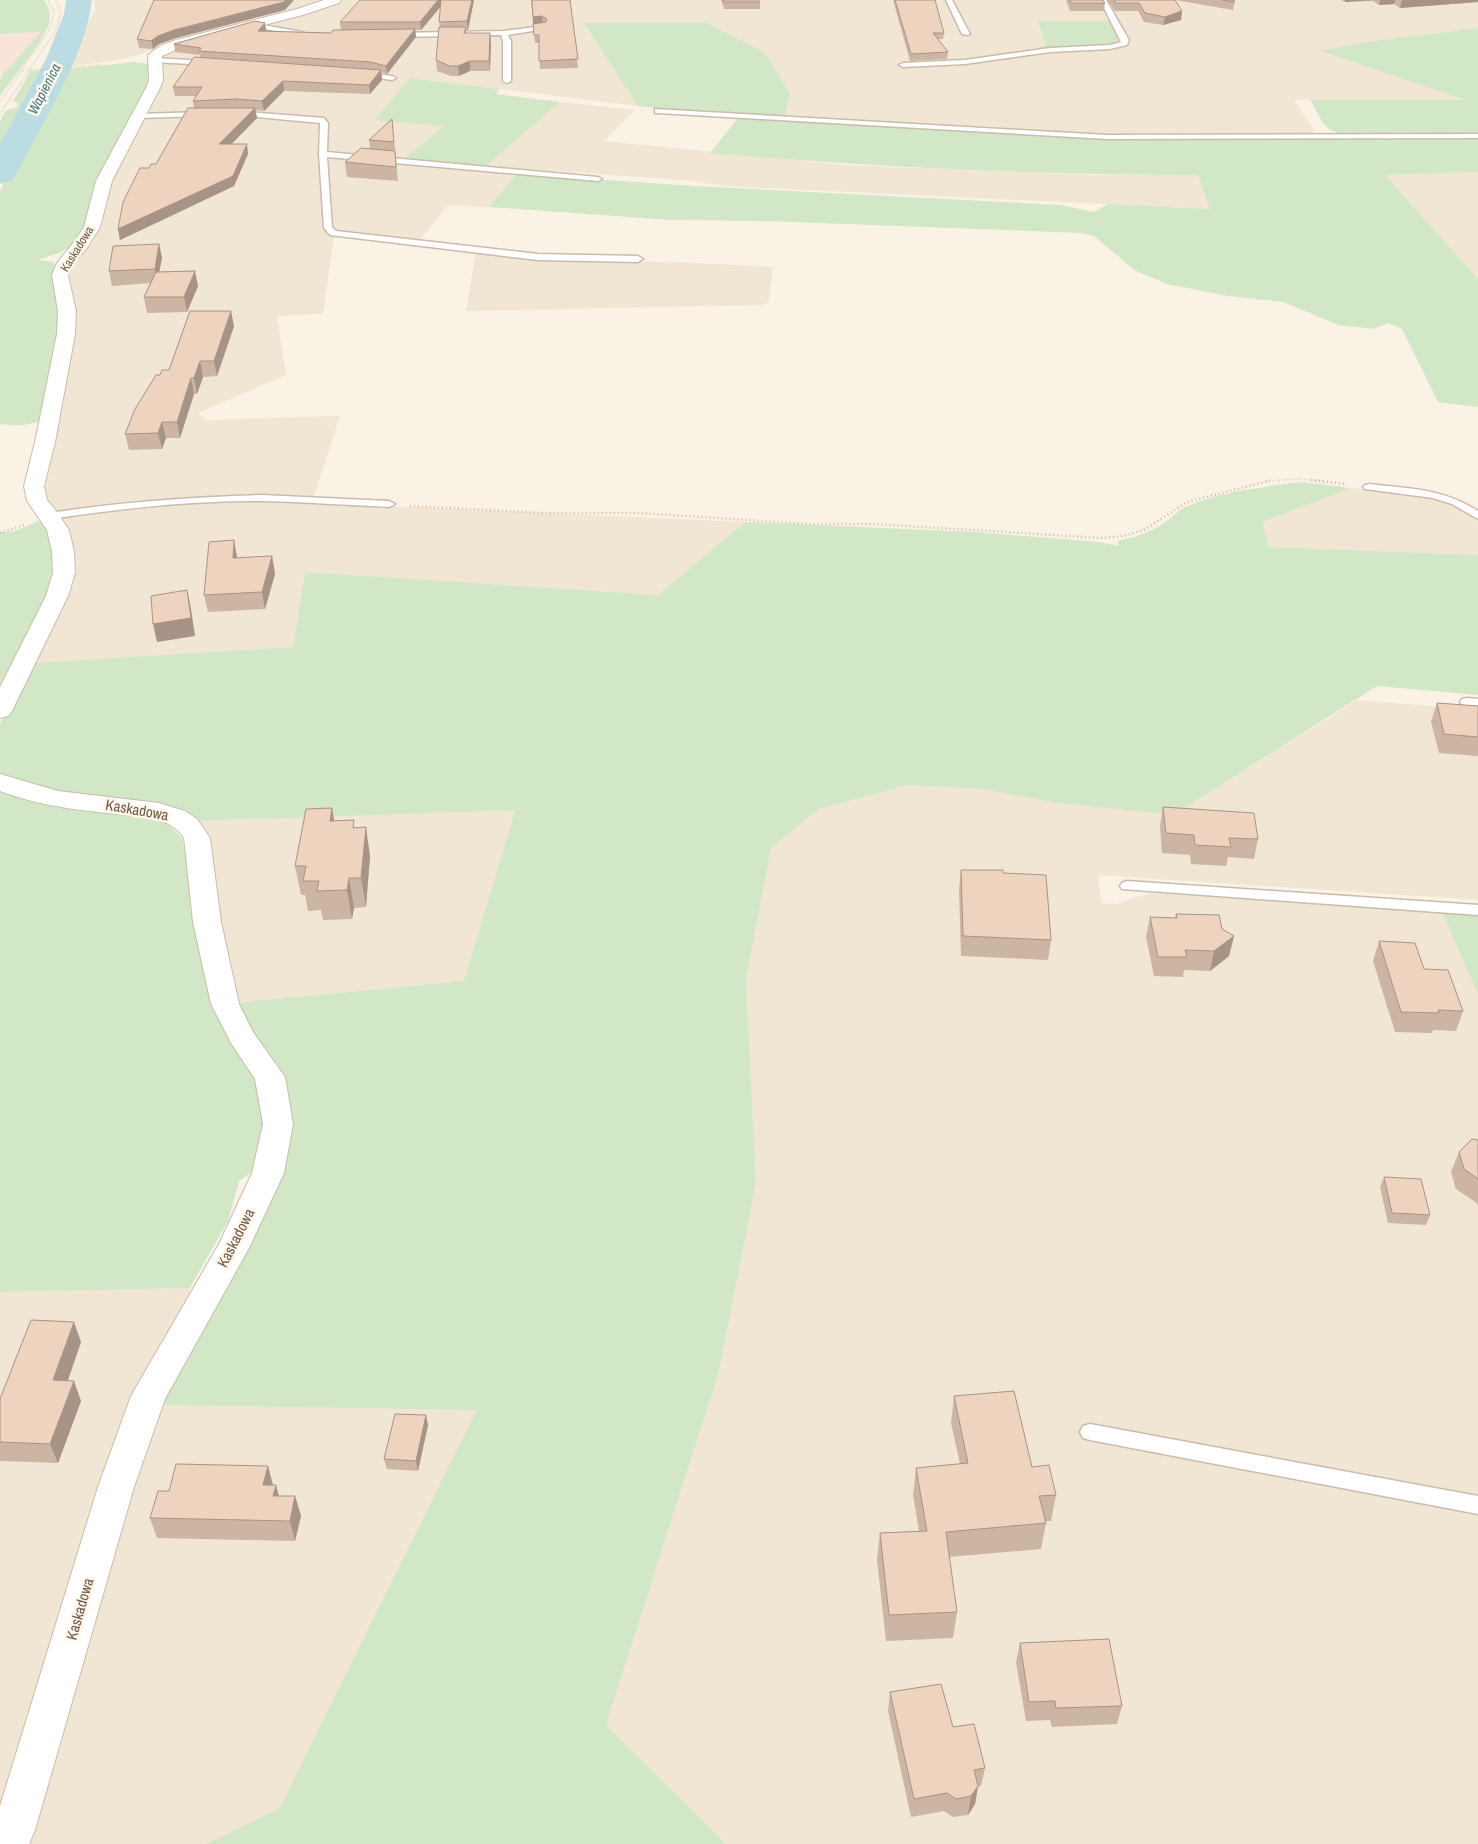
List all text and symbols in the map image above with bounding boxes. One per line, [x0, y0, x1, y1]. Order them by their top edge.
water label: Wapienica [24, 61, 64, 117]
street label: Kaskadowa [57, 223, 98, 275]
street label: Kaskadowa [104, 794, 170, 825]
street label: Kaskadowa [212, 1205, 259, 1271]
street label: Kaskadowa [61, 1575, 98, 1642]

